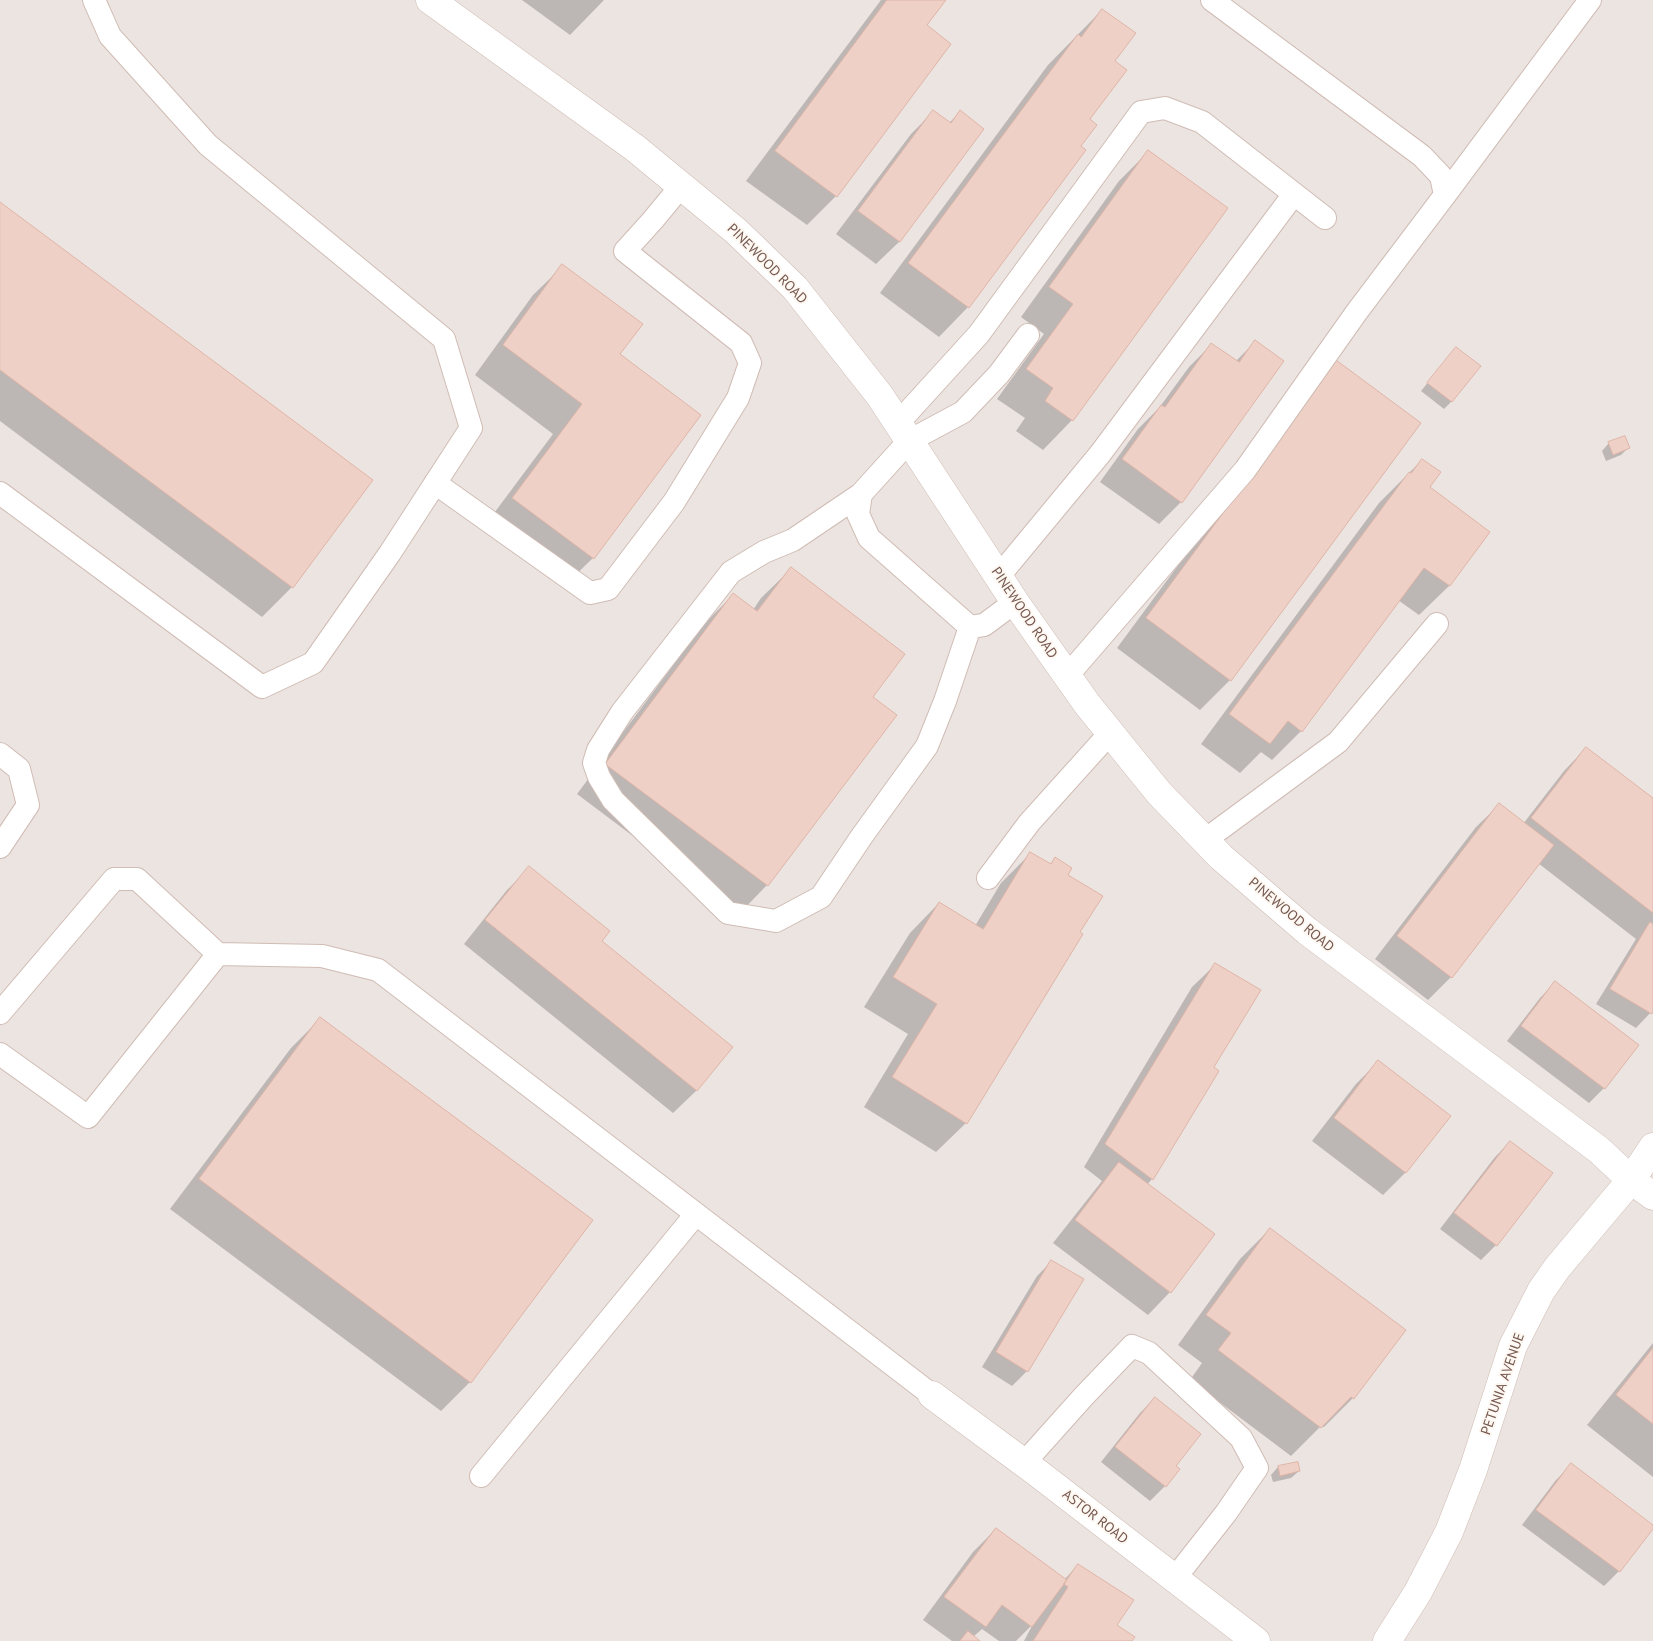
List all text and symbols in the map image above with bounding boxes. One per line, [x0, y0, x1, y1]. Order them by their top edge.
street label: PINEWOOD ROAD [723, 220, 811, 308]
street label: PINEWOOD ROAD [987, 564, 1061, 662]
street label: PINEWOOD ROAD [1245, 874, 1337, 956]
street label: PETUNIA AVENUE [1478, 1331, 1528, 1437]
street label: ASTOR ROAD [1059, 1486, 1131, 1548]

